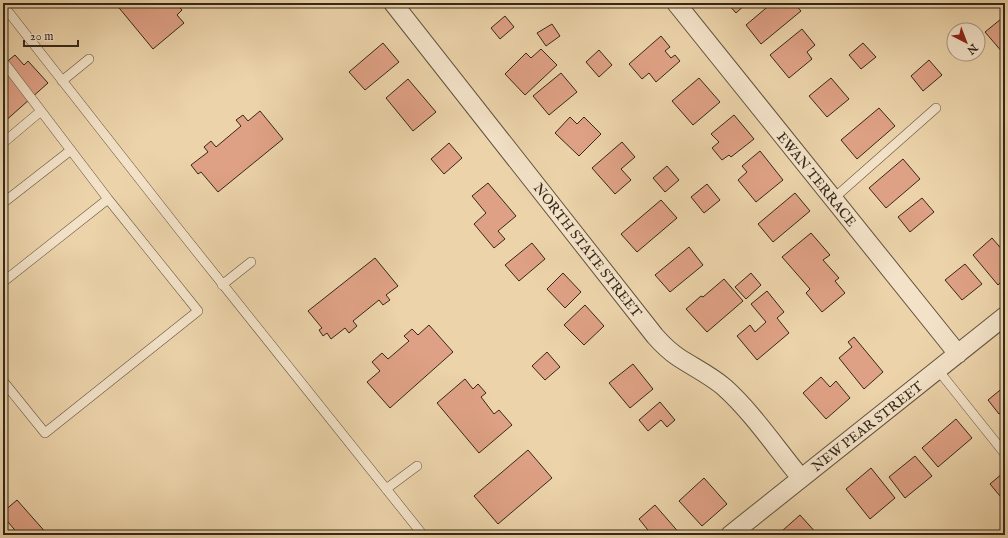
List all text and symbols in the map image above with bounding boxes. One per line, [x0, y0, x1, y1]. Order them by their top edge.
scale bar [24, 22, 78, 48]
north arrow [946, 22, 986, 62]
text: 20 m [30, 29, 53, 44]
text: N [963, 40, 981, 57]
street label: EWAN TERRACE [772, 129, 860, 231]
street label: NORTH STATE STREET [529, 180, 646, 322]
street label: NEW PEAR STREET [808, 377, 928, 476]

